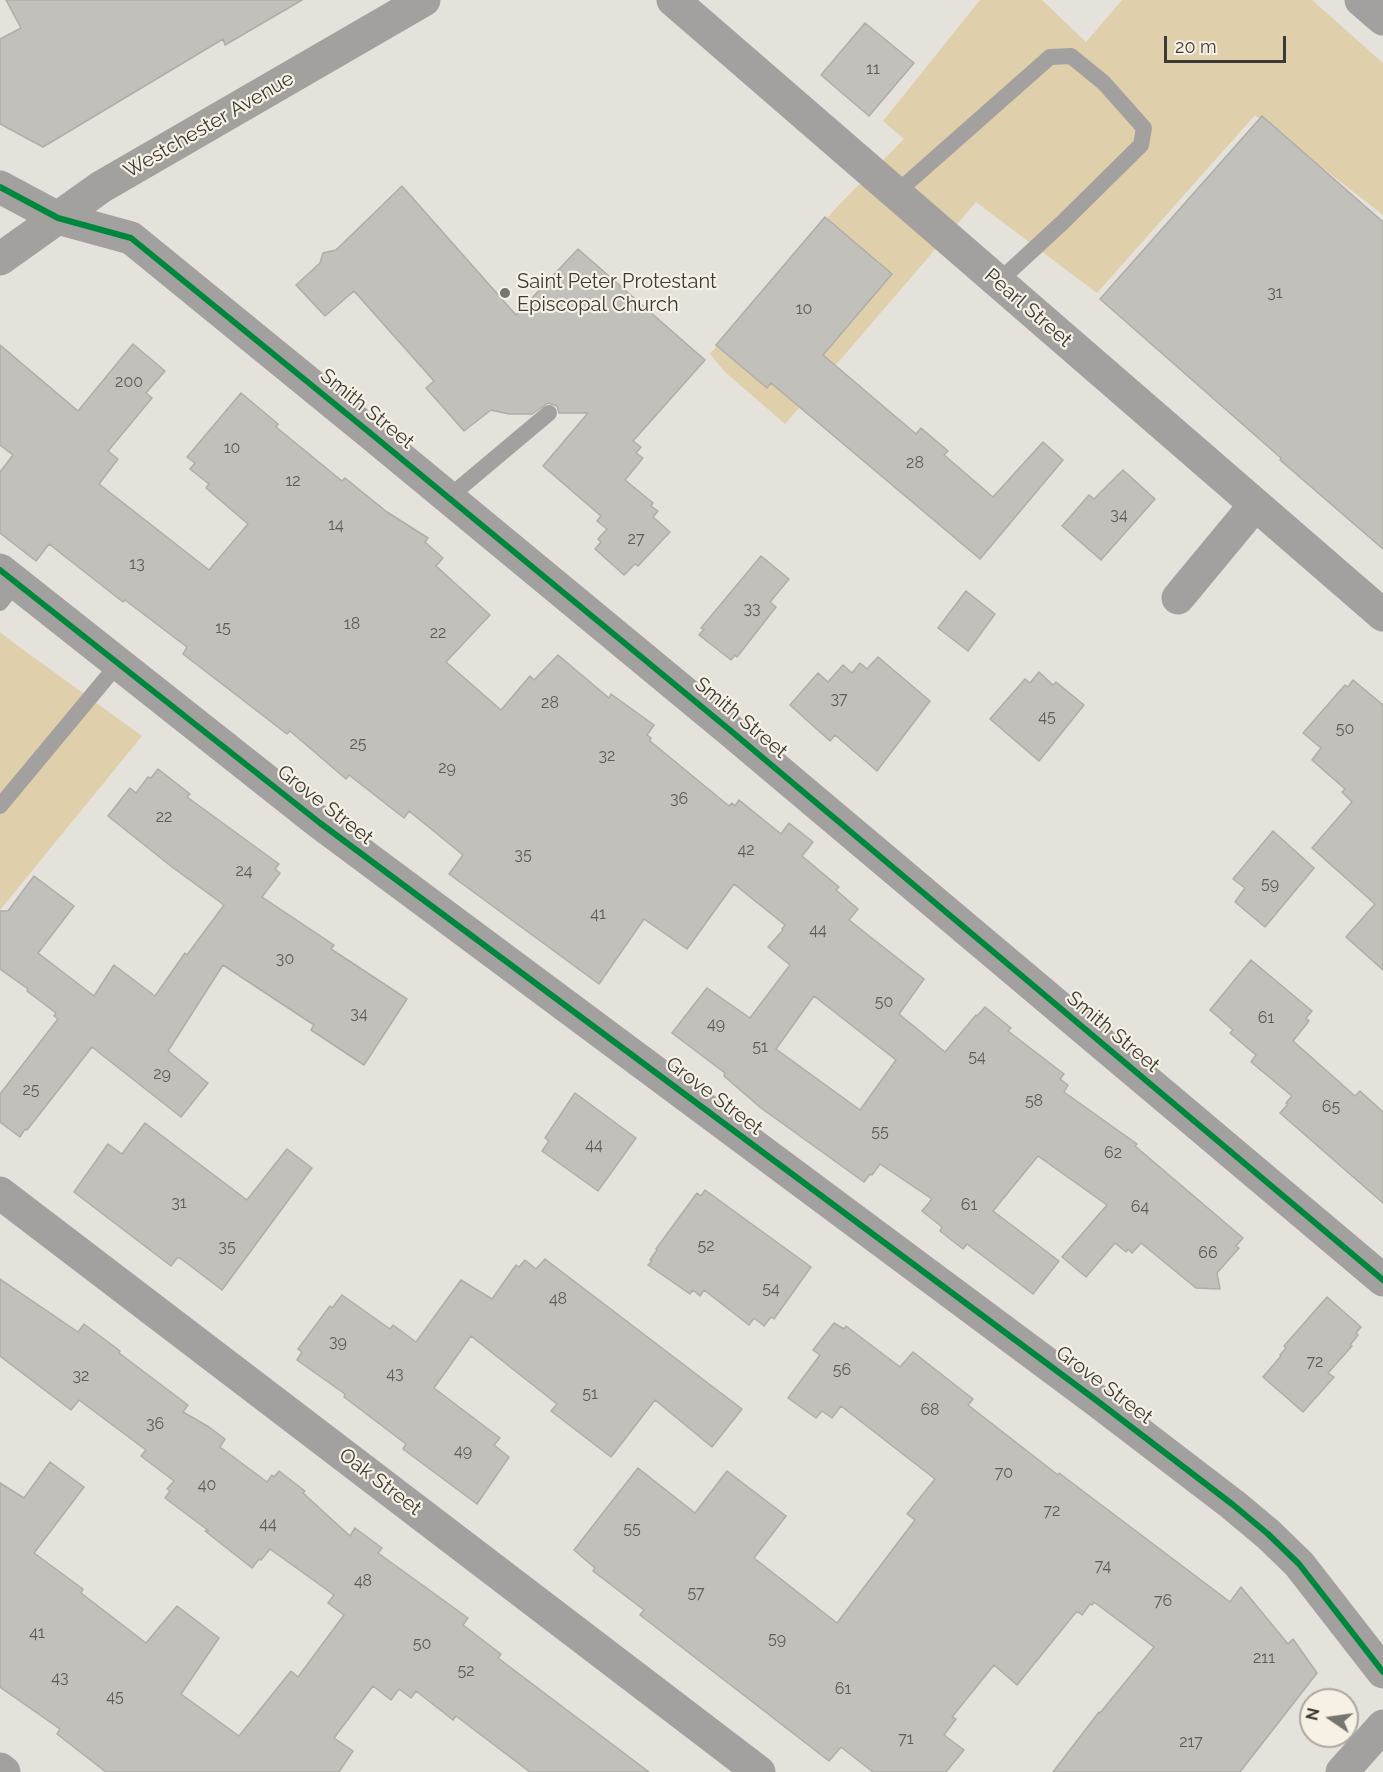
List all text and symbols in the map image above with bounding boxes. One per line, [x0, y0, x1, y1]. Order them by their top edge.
scale bar [1167, 24, 1288, 62]
text: 20 m [1175, 36, 1217, 57]
house number: 11 [866, 59, 880, 79]
street label: Westchester Avenue [120, 67, 298, 183]
street label: Pearl Street [979, 264, 1077, 352]
place label: Saint Peter Protestant Episcopal Church [517, 270, 717, 317]
house number: 31 [1267, 283, 1283, 303]
marker: Saint Peter Protestant Episcopal Church [498, 286, 512, 300]
house number: 10 [796, 299, 812, 319]
street label: Smith Street [315, 364, 419, 454]
house number: 200 [115, 372, 143, 392]
house number: 10 [224, 438, 240, 458]
house number: 28 [906, 453, 924, 473]
house number: 12 [285, 471, 301, 491]
house number: 34 [1110, 505, 1128, 525]
house number: 14 [328, 515, 344, 535]
house number: 27 [628, 529, 644, 549]
house number: 13 [129, 554, 145, 574]
house number: 33 [743, 599, 761, 619]
house number: 18 [344, 614, 360, 634]
house number: 15 [215, 618, 231, 638]
house number: 22 [430, 623, 446, 643]
street label: Smith Street [690, 672, 792, 764]
house number: 37 [830, 689, 848, 709]
house number: 28 [541, 693, 559, 713]
house number: 45 [1038, 707, 1056, 727]
house number: 50 [1336, 719, 1354, 739]
house number: 25 [349, 734, 367, 754]
house number: 32 [599, 746, 615, 766]
house number: 29 [438, 758, 456, 778]
street label: Grove Street [272, 760, 378, 850]
house number: 36 [670, 789, 688, 809]
house number: 22 [156, 807, 172, 827]
house number: 42 [737, 840, 755, 860]
house number: 35 [514, 845, 532, 865]
house number: 24 [235, 861, 253, 881]
house number: 59 [1261, 874, 1279, 894]
house number: 41 [590, 904, 606, 924]
house number: 44 [809, 920, 827, 940]
house number: 30 [276, 949, 294, 969]
street label: Smith Street [1062, 986, 1164, 1078]
house number: 50 [875, 992, 893, 1012]
house number: 34 [350, 1004, 368, 1024]
house number: 61 [1258, 1008, 1274, 1028]
house number: 49 [707, 1014, 725, 1034]
house number: 51 [752, 1037, 768, 1057]
house number: 54 [968, 1047, 986, 1067]
street label: Grove Street [661, 1052, 767, 1140]
house number: 29 [153, 1064, 171, 1084]
house number: 25 [22, 1080, 40, 1100]
house number: 58 [1025, 1091, 1043, 1111]
house number: 65 [1322, 1097, 1340, 1117]
house number: 55 [871, 1122, 889, 1142]
house number: 44 [585, 1135, 603, 1155]
house number: 62 [1104, 1143, 1122, 1163]
house number: 31 [171, 1193, 187, 1213]
house number: 61 [961, 1195, 977, 1215]
house number: 64 [1131, 1197, 1149, 1217]
house number: 52 [697, 1236, 715, 1256]
house number: 35 [218, 1237, 236, 1257]
house number: 66 [1198, 1243, 1218, 1263]
house number: 54 [762, 1279, 780, 1299]
house number: 48 [549, 1289, 567, 1309]
house number: 39 [329, 1332, 347, 1352]
street label: Grove Street [1051, 1341, 1157, 1429]
house number: 72 [1307, 1352, 1323, 1372]
house number: 56 [833, 1360, 851, 1380]
house number: 43 [386, 1364, 404, 1384]
house number: 32 [73, 1366, 89, 1386]
house number: 51 [582, 1384, 598, 1404]
house number: 68 [920, 1400, 940, 1420]
house number: 36 [146, 1414, 164, 1434]
house number: 49 [454, 1441, 472, 1461]
street label: Oak Street [334, 1443, 426, 1521]
house number: 70 [995, 1463, 1013, 1483]
house number: 40 [198, 1475, 216, 1495]
house number: 72 [1044, 1501, 1060, 1521]
house number: 44 [259, 1514, 277, 1534]
house number: 55 [623, 1519, 641, 1539]
house number: 74 [1095, 1556, 1111, 1576]
house number: 48 [354, 1571, 372, 1591]
house number: 57 [687, 1583, 705, 1603]
house number: 76 [1154, 1591, 1172, 1611]
house number: 41 [29, 1623, 45, 1643]
house number: 59 [768, 1629, 786, 1649]
house number: 50 [413, 1634, 431, 1654]
house number: 211 [1253, 1648, 1275, 1668]
house number: 52 [457, 1661, 475, 1681]
house number: 43 [51, 1668, 69, 1688]
house number: 61 [835, 1679, 851, 1699]
house number: 45 [106, 1687, 124, 1707]
north arrow [1299, 1688, 1359, 1748]
text: N [1302, 1706, 1324, 1722]
house number: 71 [898, 1729, 914, 1749]
house number: 217 [1179, 1732, 1203, 1752]

